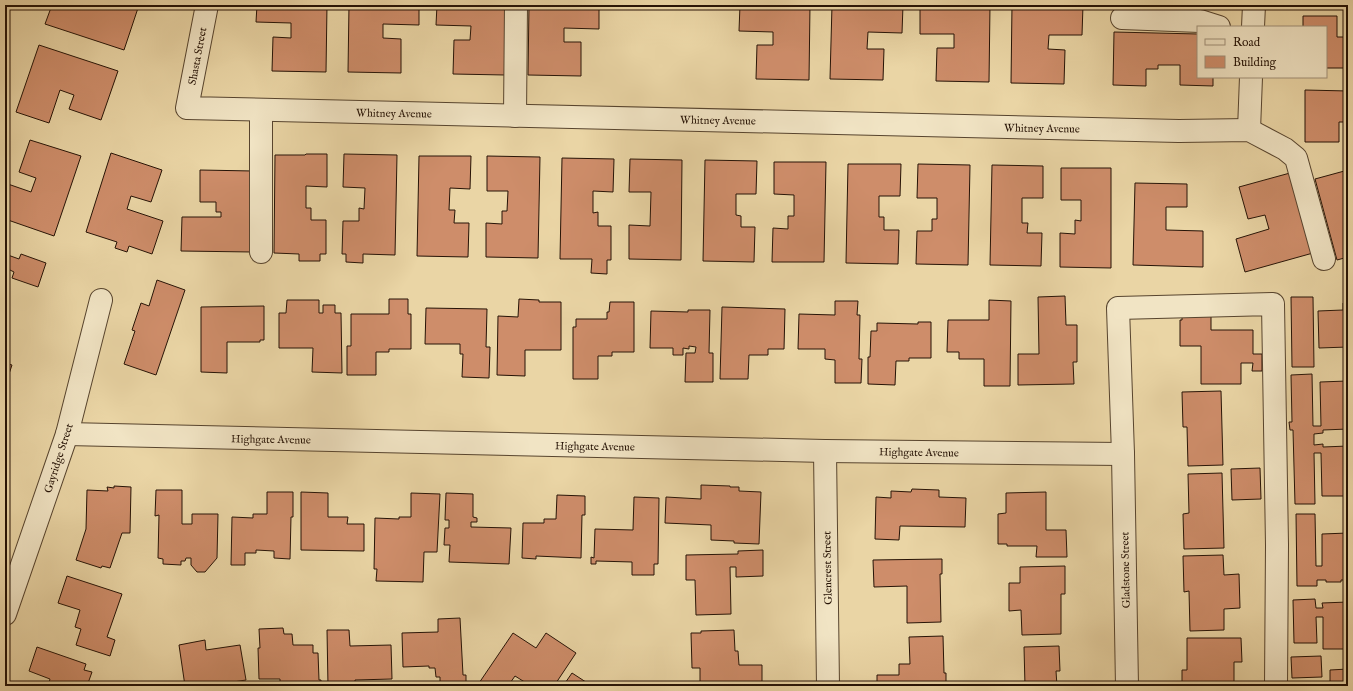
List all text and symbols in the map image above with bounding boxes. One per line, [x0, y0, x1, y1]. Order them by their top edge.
street label: Shasta Street [186, 26, 210, 86]
legend [1197, 26, 1327, 78]
text: Road [1233, 35, 1261, 50]
text: Building [1233, 55, 1277, 70]
street label: Whitney Avenue [356, 106, 432, 122]
street label: Whitney Avenue [680, 113, 756, 129]
street label: Whitney Avenue [1004, 121, 1080, 137]
street label: Gayridge Street [41, 422, 77, 495]
street label: Highgate Avenue [231, 432, 311, 448]
street label: Highgate Avenue [555, 439, 635, 455]
street label: Highgate Avenue [879, 445, 959, 461]
street label: Glencrest Street [820, 531, 836, 605]
street label: Gladstone Street [1118, 531, 1134, 608]

